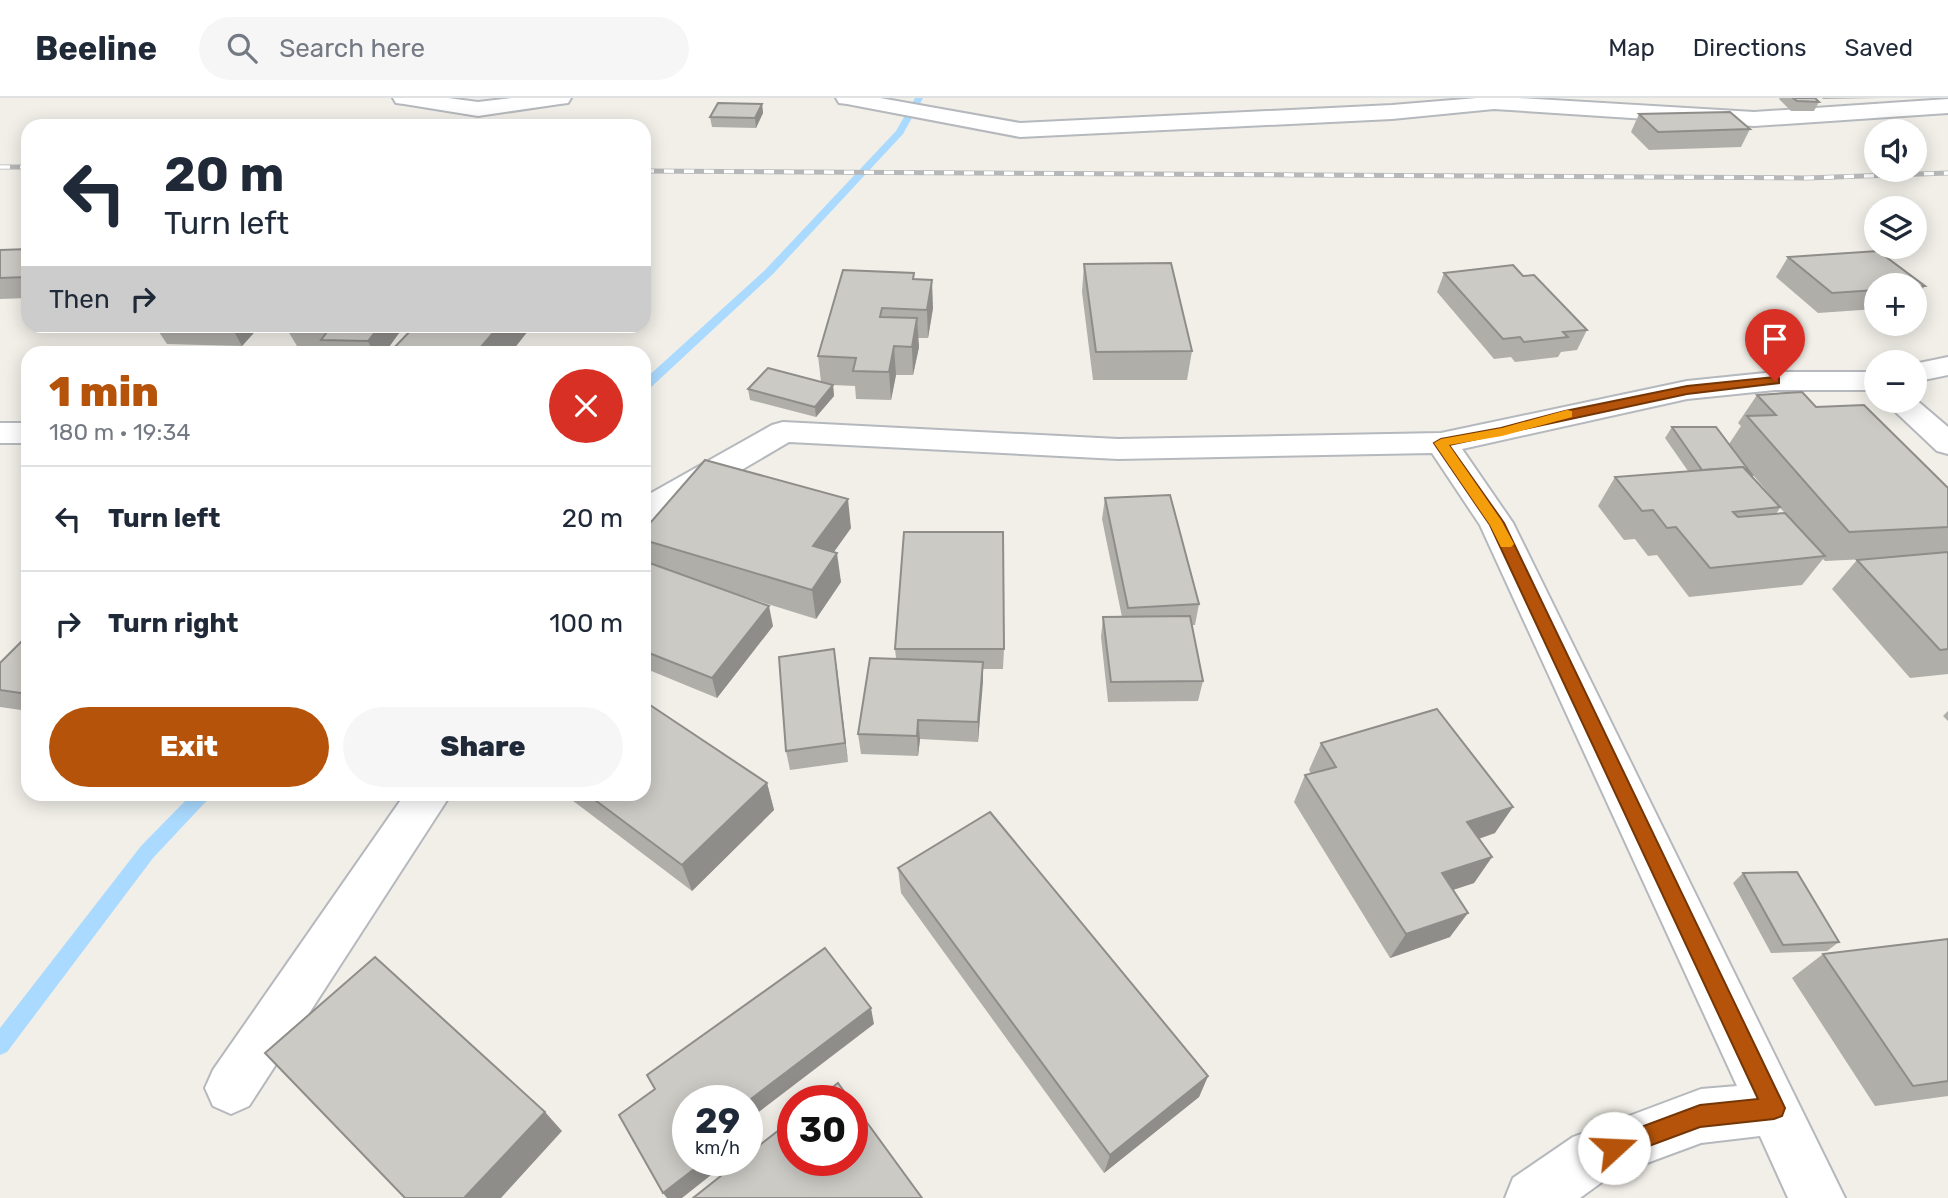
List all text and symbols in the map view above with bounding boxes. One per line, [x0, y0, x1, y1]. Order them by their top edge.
search box [199, 17, 689, 80]
text: Beeline [35, 29, 157, 68]
icon: search [223, 29, 261, 67]
text: Search here [279, 33, 425, 64]
text: Map [1608, 34, 1655, 62]
text: Directions [1693, 34, 1806, 62]
text: Saved [1844, 34, 1913, 62]
map controls [1864, 119, 1927, 413]
button: sound [1864, 119, 1927, 182]
text: 20 m [164, 145, 285, 203]
icon: left [49, 147, 140, 238]
button: layers [1864, 196, 1927, 259]
text: Turn left [164, 204, 289, 242]
button: + [1864, 273, 1927, 336]
icon: right [124, 280, 162, 318]
text: Then [49, 284, 110, 315]
pin [1745, 309, 1805, 381]
icon: arrive [1756, 320, 1794, 358]
button: − [1864, 350, 1927, 413]
text: 1 min [49, 367, 159, 417]
button: close [549, 369, 623, 443]
text: 180 m · 19:34 [49, 418, 191, 446]
icon: left [49, 500, 87, 538]
text: Turn left [108, 503, 220, 534]
text: 20 m [562, 503, 623, 534]
icon: right [49, 605, 87, 643]
text: Turn right [108, 608, 238, 639]
text: 100 m [549, 608, 623, 639]
button: Exit [49, 707, 329, 787]
button: Share [343, 707, 623, 787]
speed limit sign: 30 [777, 1085, 868, 1176]
text: 29 [695, 1100, 740, 1142]
position arrow [1577, 1111, 1651, 1185]
text: km/h [695, 1137, 740, 1159]

